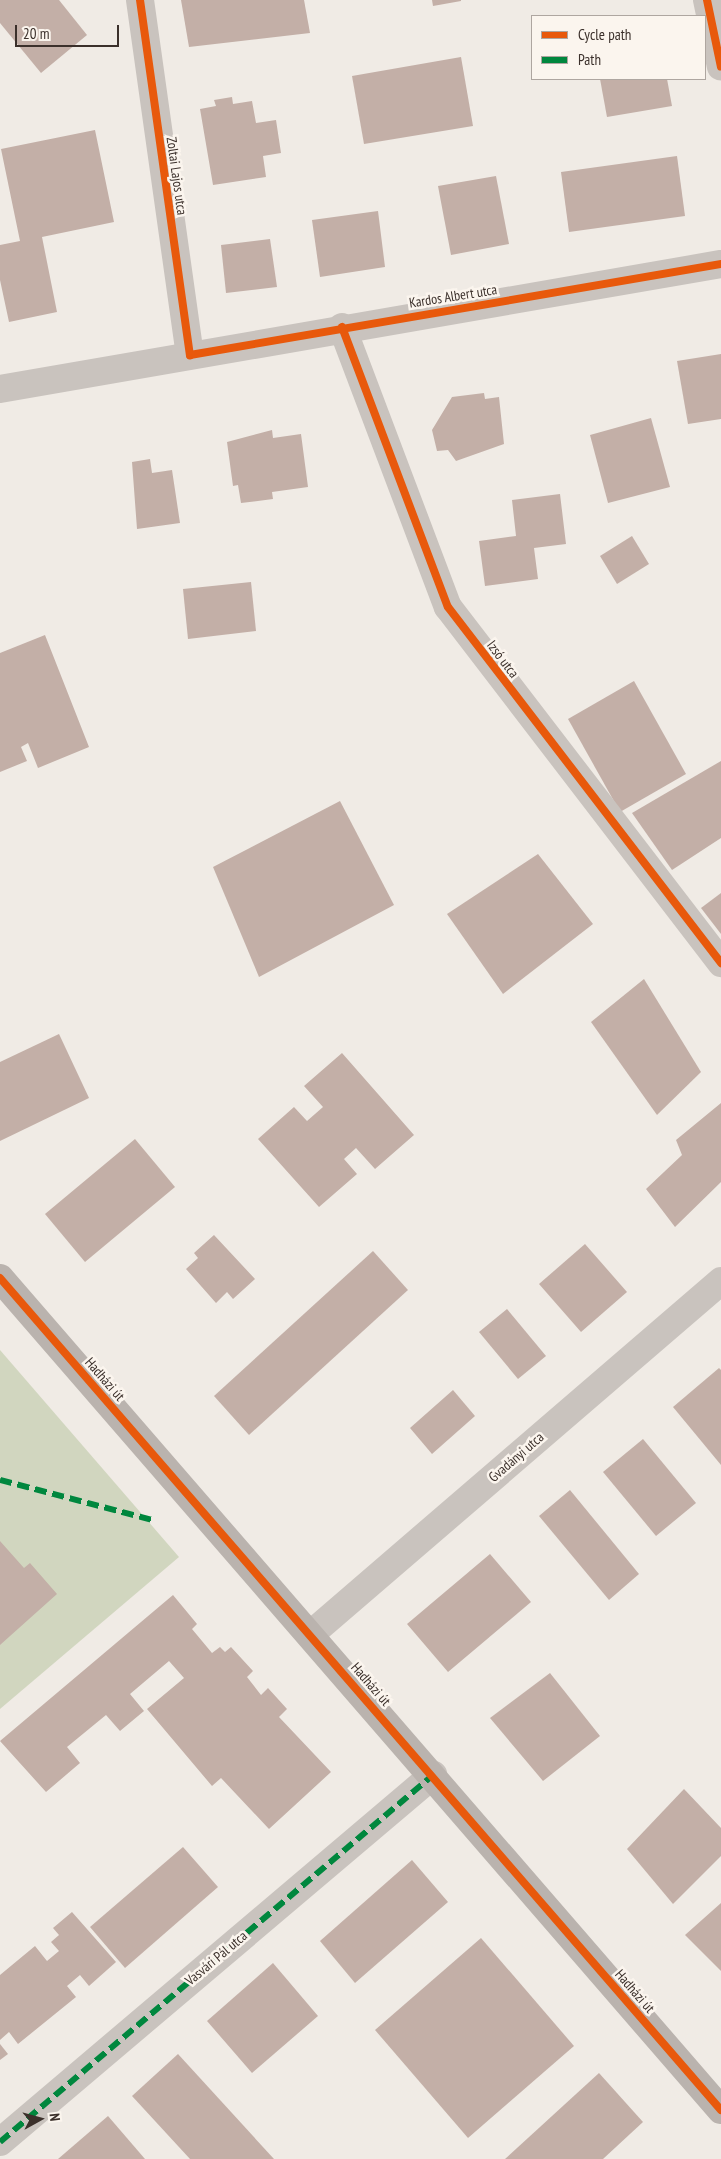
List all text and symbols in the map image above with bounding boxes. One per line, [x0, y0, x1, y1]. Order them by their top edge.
scale bar [18, 15, 121, 47]
legend [531, 15, 706, 80]
text: 20 m [23, 24, 49, 43]
text: Cycle path [578, 25, 631, 44]
text: Path [578, 50, 601, 69]
street label: Zoltai Lajos utca [163, 136, 191, 216]
street label: Kardos Albert utca [408, 281, 498, 311]
street label: Izsó utca [484, 637, 522, 681]
street label: Hadházi út [82, 1354, 128, 1404]
street label: Gvadányi utca [485, 1429, 547, 1485]
street label: Hadházi út [348, 1659, 394, 1709]
street label: Vasvári Pál utca [182, 1927, 250, 1989]
street label: Hadházi út [612, 1966, 658, 2016]
north arrow [15, 2094, 65, 2144]
text: N [45, 2112, 64, 2122]

